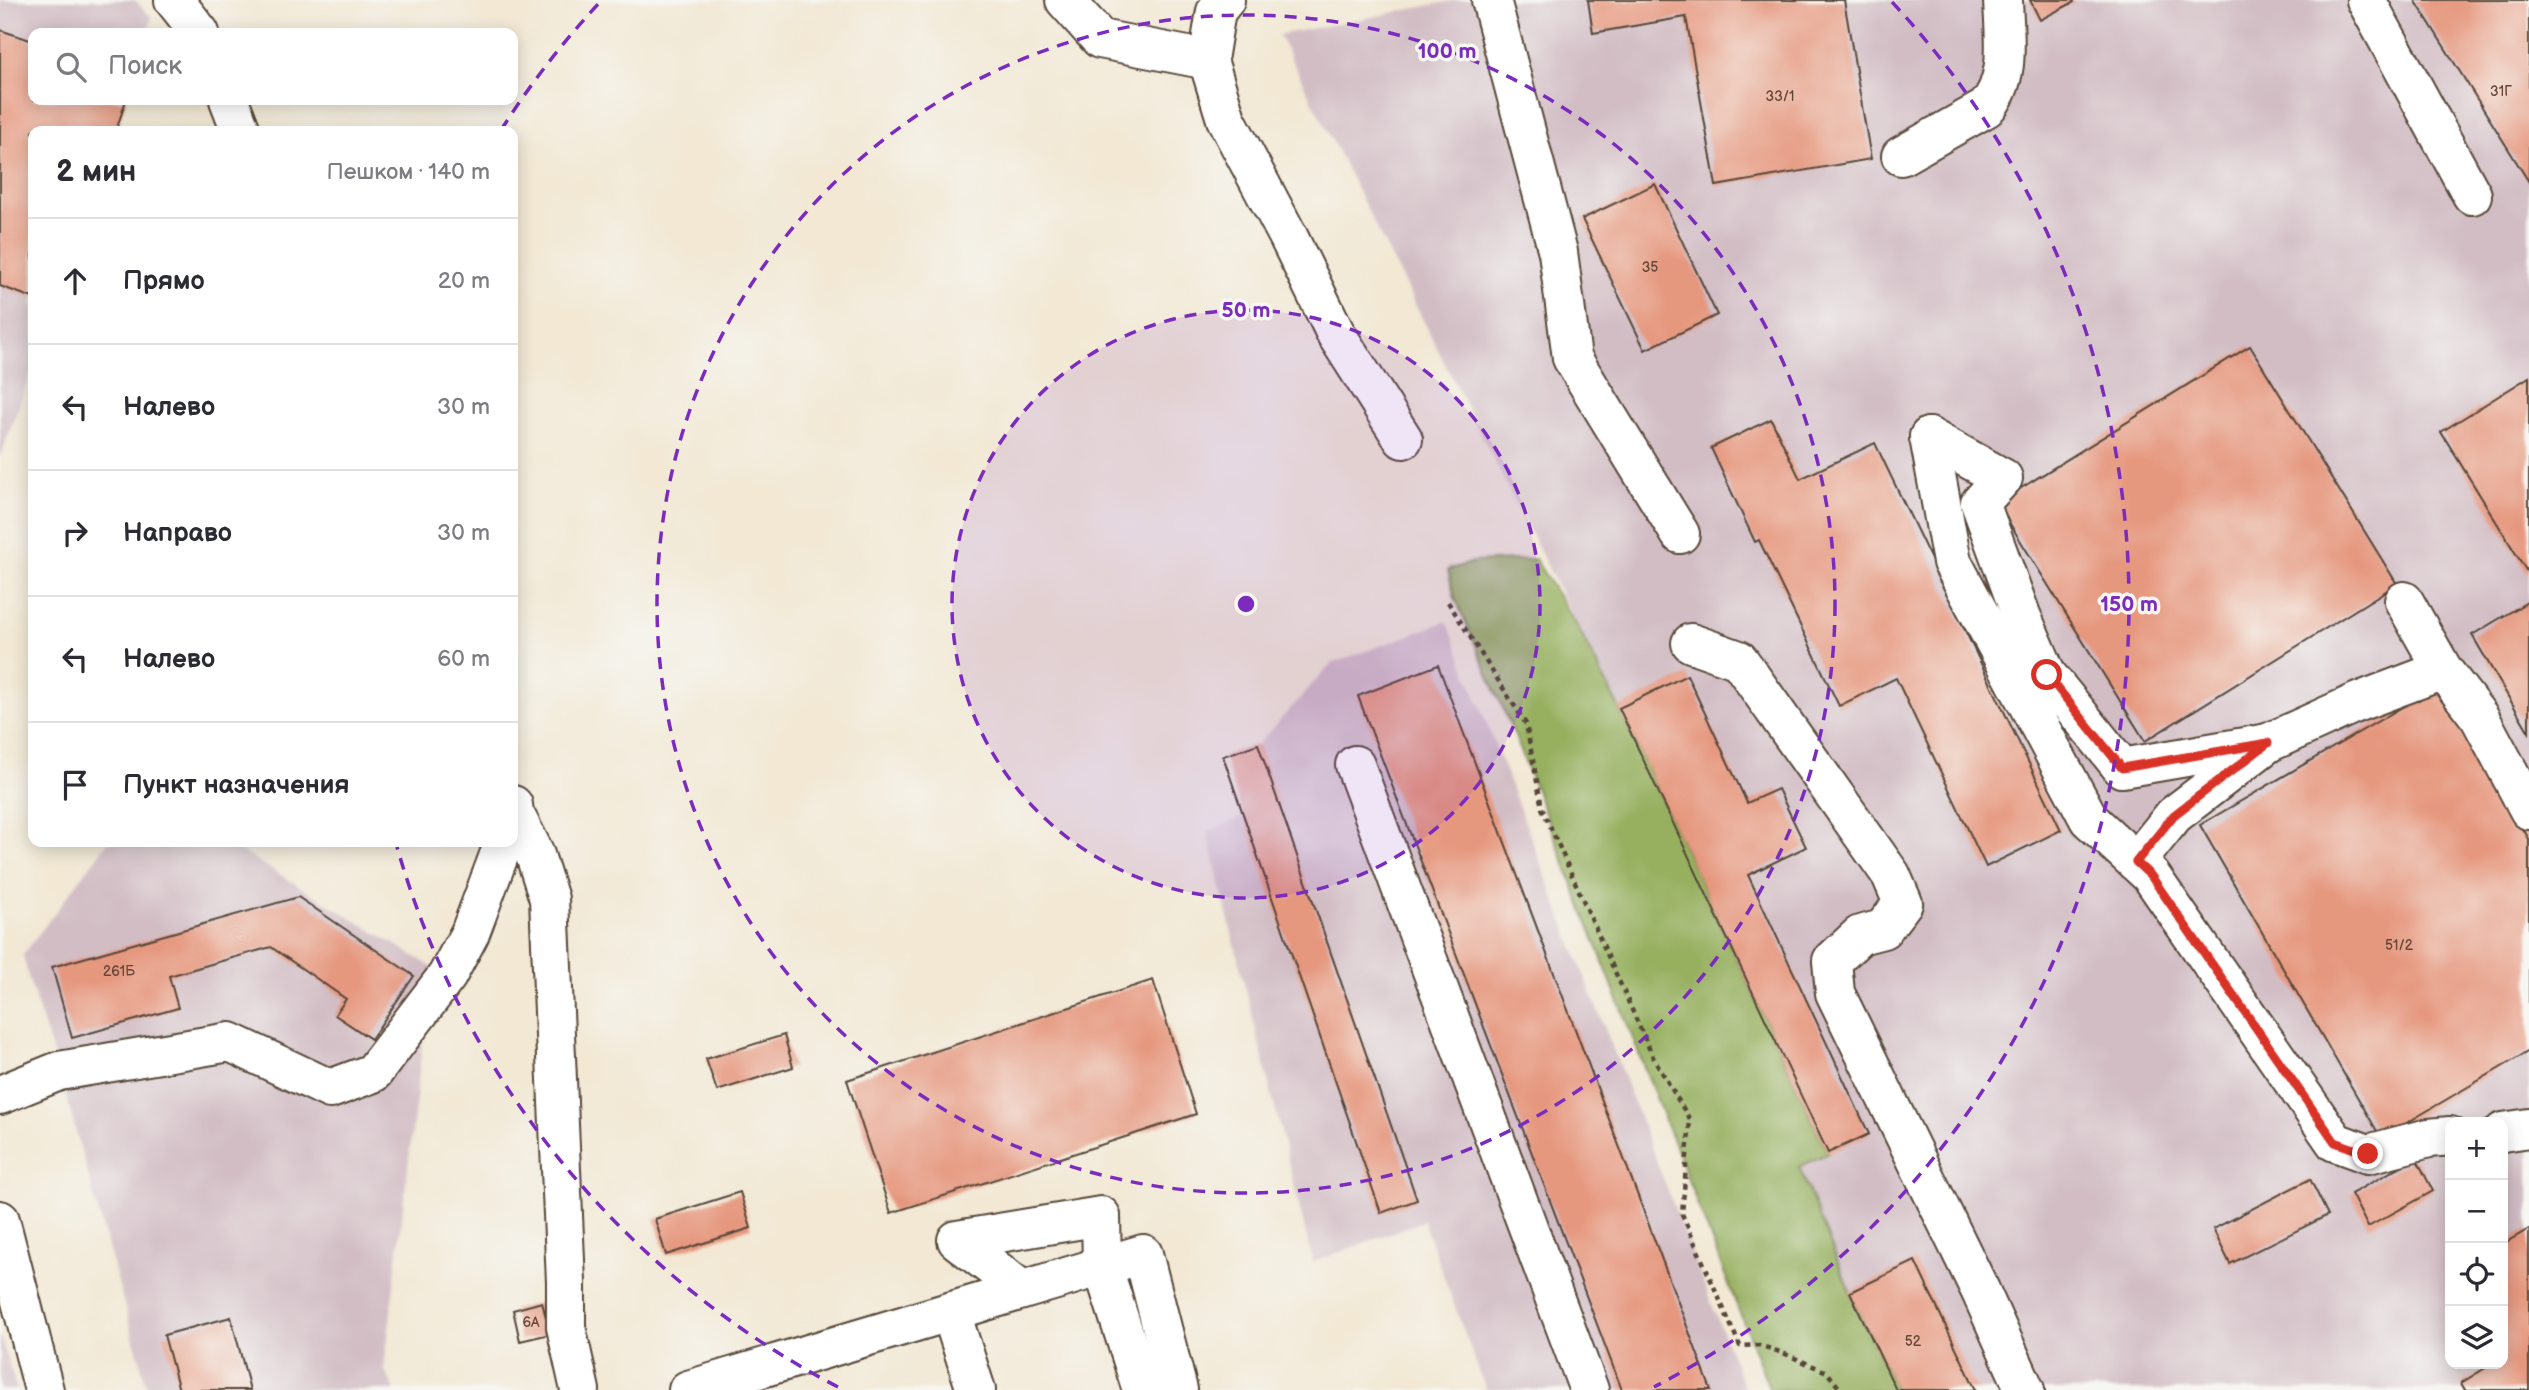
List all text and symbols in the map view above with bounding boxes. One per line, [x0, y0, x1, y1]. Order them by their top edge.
search box [28, 28, 518, 105]
text: 100 m [1418, 39, 1476, 64]
icon: search [52, 48, 90, 86]
text: Поиск [108, 51, 182, 82]
house number: 31Г [2490, 83, 2512, 100]
house number: 33/1 [1766, 88, 1794, 105]
text: 2 мин [56, 154, 136, 190]
text: Пешком · 140 m [327, 158, 490, 186]
house number: 35 [1642, 259, 1658, 276]
icon: ahead [56, 262, 94, 300]
text: Прямо [123, 266, 205, 297]
text: 20 m [438, 267, 490, 295]
text: 50 m [1222, 298, 1270, 323]
icon: left [56, 388, 94, 426]
text: Налево [123, 392, 215, 423]
text: 30 m [437, 393, 490, 421]
icon: right [56, 514, 94, 552]
text: Направо [123, 518, 232, 549]
text: 30 m [437, 519, 490, 547]
centre of rings [1234, 592, 1258, 616]
text: 150 m [2100, 592, 2158, 617]
icon: left [56, 640, 94, 678]
text: Налево [123, 644, 215, 675]
text: 60 m [437, 645, 490, 673]
route start [2031, 659, 2062, 690]
icon: arrive [56, 766, 94, 804]
text: Пункт назначения [123, 770, 349, 801]
house number: 51/2 [2385, 937, 2414, 954]
house number: 261Б [103, 963, 135, 980]
map controls [2445, 1117, 2508, 1369]
button: + [2445, 1117, 2508, 1180]
route end [2352, 1138, 2383, 1169]
button: − [2445, 1180, 2508, 1243]
button: locate [2445, 1243, 2508, 1306]
button: layers [2445, 1306, 2508, 1369]
house number: 6А [522, 1314, 540, 1331]
house number: 52 [1905, 1333, 1922, 1350]

